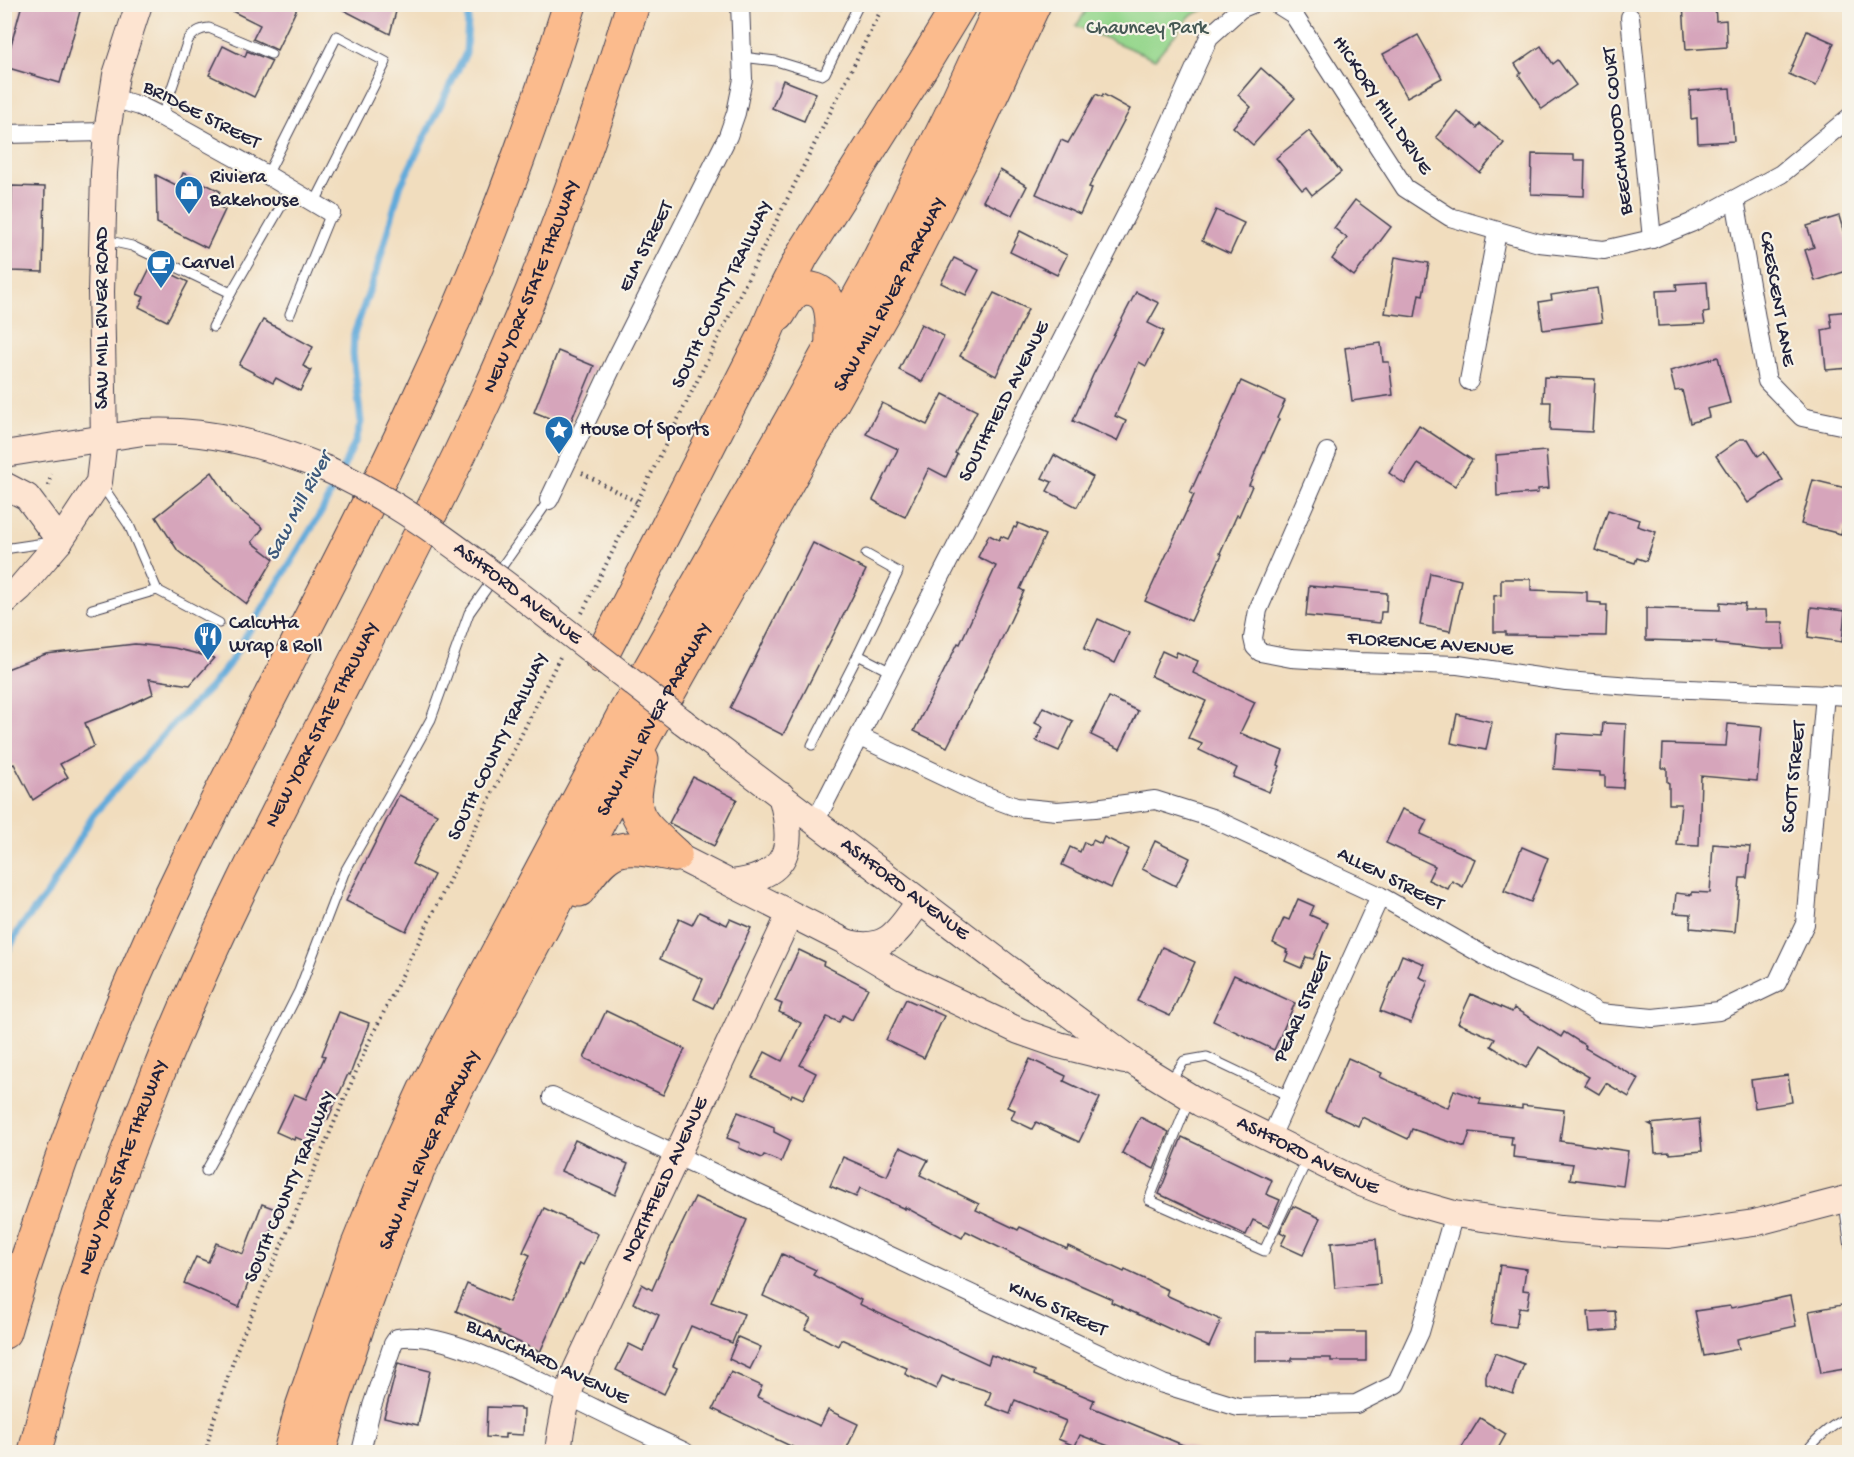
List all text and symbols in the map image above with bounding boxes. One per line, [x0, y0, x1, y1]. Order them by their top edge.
park label: Chauncey Park [1086, 18, 1210, 41]
street label: HICKORY HILL DRIVE [1326, 32, 1437, 181]
street label: BEECHWOOD COURT [1599, 45, 1639, 217]
street label: BRIDGE STREET [138, 76, 265, 156]
place label: Riviera Bakehouse [209, 167, 299, 213]
shop icon: Riviera Bakehouse [173, 174, 205, 216]
street label: NEW YORK STATE THRUWAY [478, 177, 585, 397]
street label: SAW MILL RIVER PARKWAY [829, 193, 952, 396]
street label: ELM STREET [614, 197, 680, 296]
street label: SOUTH COUNTY TRAILWAY [667, 197, 779, 393]
street label: SAW MILL RIVER ROAD [92, 226, 115, 409]
street label: CRESCENT LANE [1753, 230, 1799, 370]
cafe icon: Carvel [145, 248, 177, 290]
place label: Carvel [182, 253, 235, 276]
street label: SOUTHFIELD AVENUE [955, 317, 1056, 486]
place icon: House Of Sports [543, 414, 575, 456]
place label: House Of Sports [580, 419, 709, 442]
water label: Saw Mill River [261, 445, 341, 565]
street label: ASHFORD AVENUE [449, 537, 587, 651]
place label: Calcutta Wrap & Roll [229, 613, 322, 659]
street label: NEW YORK STATE THRUWAY [261, 618, 385, 832]
street label: SAW MILL RIVER PARKWAY [592, 619, 717, 820]
restaurant icon: Calcutta Wrap & Roll [192, 620, 224, 662]
street label: FLORENCE AVENUE [1345, 628, 1515, 662]
street label: SOUTH COUNTY TRAILWAY [443, 649, 555, 845]
street label: SCOTT STREET [1778, 719, 1812, 834]
street label: ASHFORD AVENUE [835, 833, 975, 947]
street label: ALLEN STREET [1333, 843, 1448, 917]
street label: PEARL STREET [1269, 948, 1339, 1067]
street label: SAW MILL RIVER PARKWAY [375, 1047, 486, 1253]
street label: NEW YORK STATE THRUWAY [74, 1057, 174, 1278]
street label: SOUTH COUNTY TRAILWAY [240, 1088, 342, 1286]
street label: NORTHFIELD AVENUE [617, 1092, 714, 1266]
street label: ASHFORD AVENUE [1233, 1112, 1383, 1201]
street label: KING STREET [1004, 1277, 1111, 1343]
street label: BLANCHARD AVENUE [461, 1315, 634, 1412]

